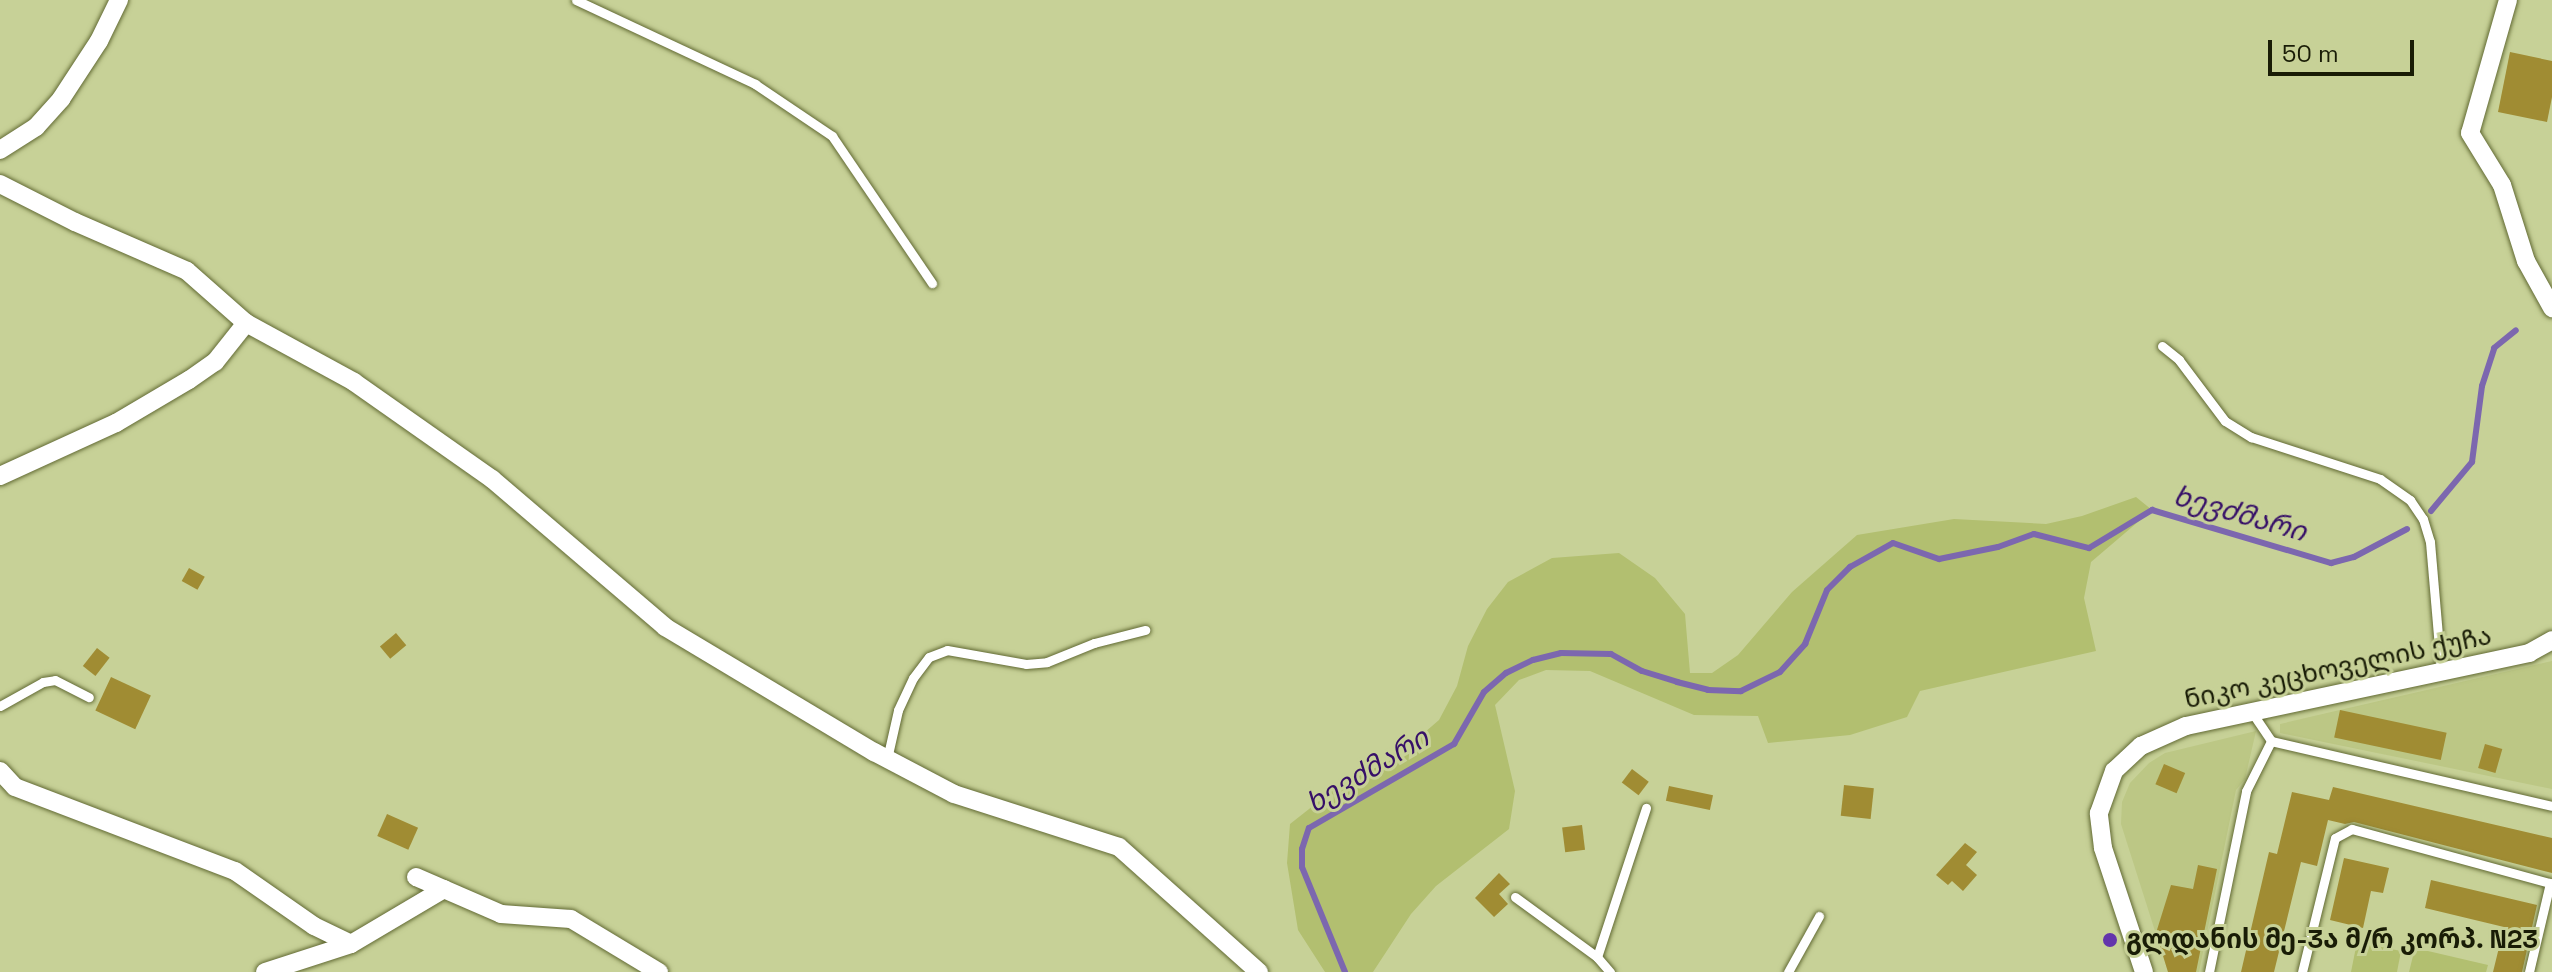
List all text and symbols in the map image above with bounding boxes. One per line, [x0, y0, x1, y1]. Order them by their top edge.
scale bar [2272, 24, 2418, 74]
text: 50 m [2282, 38, 2339, 69]
water label: ხევძმარი [2170, 478, 2310, 548]
street label: ნიკო კეცხოველის ქუჩა [2182, 620, 2494, 716]
water label: ხევძმარი [1300, 720, 1434, 820]
place label: გლდანის მე-3ა მ/რ კორპ. N23 [2126, 924, 2539, 956]
marker: გლდანის მე-3ა მ/რ კორპ. N23 [2101, 931, 2119, 949]

